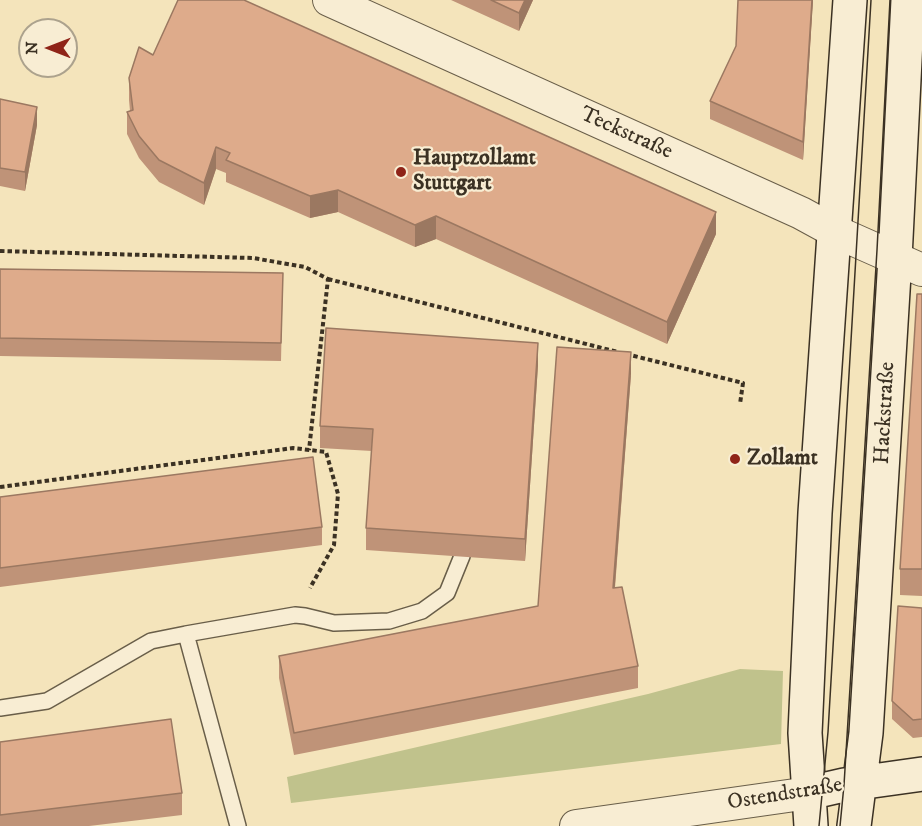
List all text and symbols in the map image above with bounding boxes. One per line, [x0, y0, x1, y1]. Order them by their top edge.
north arrow [18, 18, 78, 78]
text: N [22, 41, 42, 55]
street label: Teckstraße [576, 102, 676, 166]
place label: Hauptzollamt Stuttgart [413, 146, 536, 198]
marker: Hauptzollamt Stuttgart [394, 165, 408, 179]
street label: Hackstraße [870, 361, 902, 465]
place label: Zollamt [747, 446, 818, 472]
marker: Zollamt [728, 452, 742, 466]
street label: Ostendstraße [726, 773, 844, 817]

